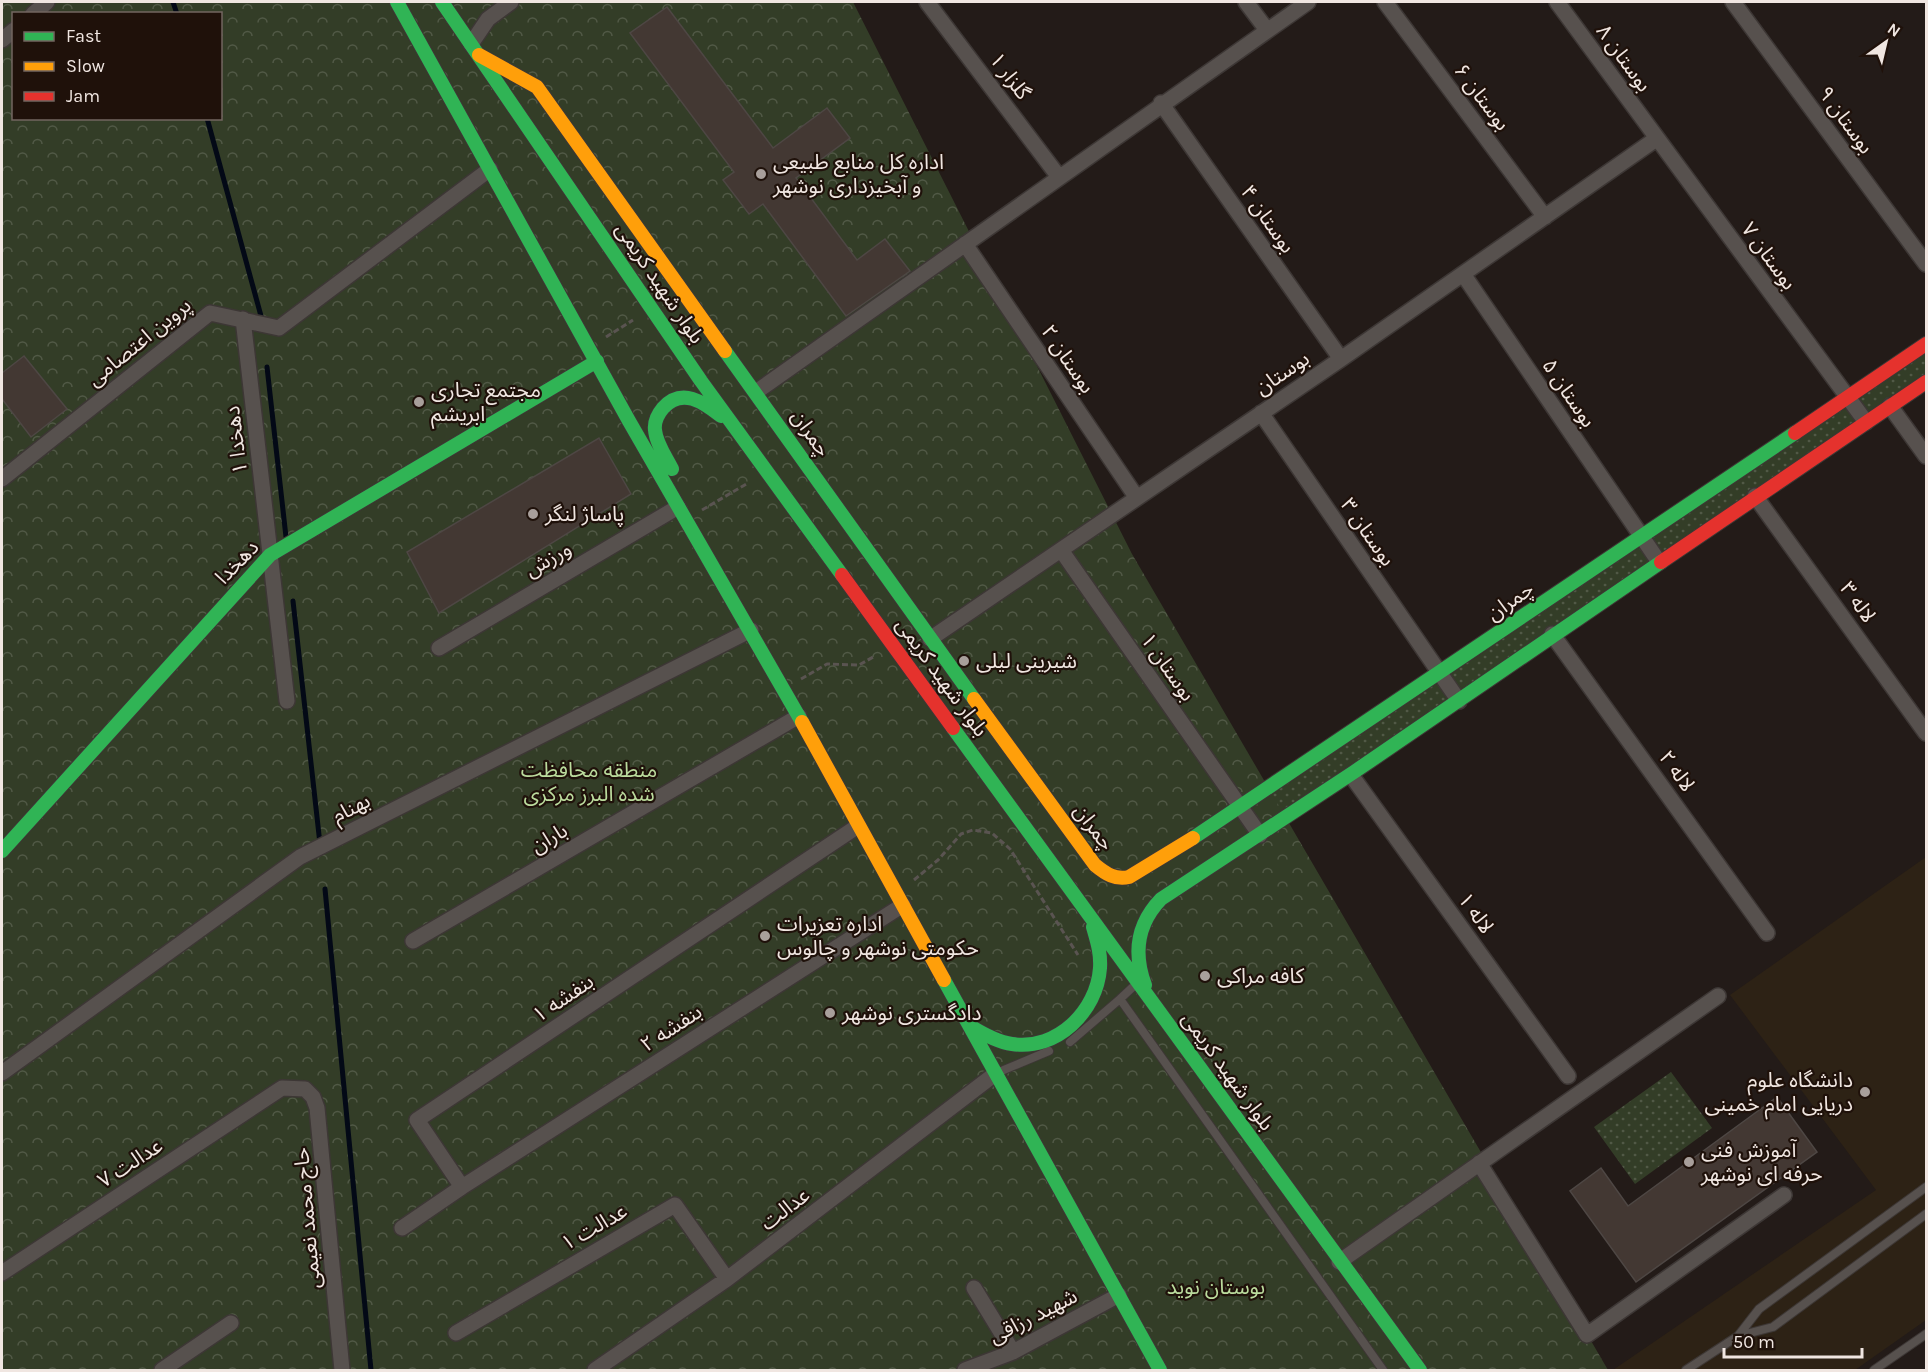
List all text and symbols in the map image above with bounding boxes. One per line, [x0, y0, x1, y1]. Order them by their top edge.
legend [12, 12, 222, 120]
north arrow [1856, 12, 1916, 72]
text: N [1884, 19, 1904, 41]
street label: بوستان ۸ [1592, 20, 1656, 96]
text: Fast [66, 25, 101, 47]
street label: گلزار ۱ [985, 48, 1036, 104]
text: Slow [66, 55, 105, 77]
street label: بوستان ۶ [1449, 59, 1515, 135]
street label: بوستان ۹ [1814, 82, 1878, 158]
text: Jam [66, 85, 100, 107]
place label: اداره كل منابع طبيعی و آبخيزداری نوشهر [772, 150, 944, 198]
marker: اداره كل منابع طبيعی و آبخيزداری نوشهر [754, 167, 768, 181]
street label: بوستان ۴ [1236, 180, 1300, 258]
street label: بلوار شهید کریمی [611, 218, 709, 348]
street label: بوستان ۷ [1737, 218, 1801, 294]
street label: پروین اعتصامی [82, 293, 196, 392]
street label: بوستان ۲ [1036, 320, 1100, 398]
street label: بوستان [1250, 346, 1314, 400]
street label: بوستان ۵ [1537, 354, 1601, 432]
place label: مجتمع تجاری ابریشم [431, 378, 541, 429]
marker: مجتمع تجاری ابریشم [412, 395, 426, 409]
street label: دهخدا ۱ [220, 404, 252, 476]
street label: چمران [785, 405, 836, 462]
street label: بوستان ۳ [1336, 493, 1400, 571]
place label: پاساژ لنگر [544, 502, 624, 527]
marker: پاساژ لنگر [526, 507, 540, 521]
street label: دهخدا [210, 535, 264, 589]
street label: ورزش [521, 536, 575, 582]
street label: چمران [1482, 576, 1539, 627]
street label: لاله ۳ [1835, 577, 1881, 627]
street label: بلوار شهید کریمی [891, 613, 993, 741]
street label: بوستان ۱ [1136, 628, 1200, 706]
place label: شیرینی لیلی [976, 649, 1077, 673]
marker: شیرینی لیلی [957, 654, 971, 668]
street label: لاله ۲ [1654, 746, 1700, 796]
park label: منطقه محافظت شده البرز مرکزی [521, 758, 657, 806]
street label: بهنام [328, 788, 376, 831]
street label: چمران [1068, 799, 1119, 856]
street label: باران [526, 818, 572, 858]
street label: لاله ۱ [1453, 888, 1499, 938]
place label: اداره تعزیرات حکومتی نوشهر و چالوس [777, 912, 979, 961]
marker: اداره تعزیرات حکومتی نوشهر و چالوس [758, 929, 772, 943]
place label: کافه مراکی [1217, 964, 1305, 988]
street label: بنفشه ۱ [528, 969, 598, 1027]
marker: کافه مراکی [1198, 969, 1212, 983]
street label: بنفشه ۲ [636, 999, 706, 1057]
place label: دادگستری نوشهر [841, 1001, 982, 1025]
marker: دادگستری نوشهر [823, 1006, 837, 1020]
street label: بلوار شهید کریمی [1177, 1007, 1279, 1135]
place label: دانشگاه علوم دریایی امام خمینی [1705, 1068, 1853, 1120]
marker: دانشگاه علوم دریایی امام خمینی [1858, 1085, 1872, 1099]
street label: ۷ عدالت [93, 1133, 167, 1193]
place label: آموزش فنی حرفه ای نوشهر [1700, 1138, 1823, 1186]
street label: حاج محمد نعیمی [289, 1146, 328, 1290]
marker: آموزش فنی حرفه ای نوشهر [1682, 1155, 1696, 1169]
street label: عدالت [756, 1183, 814, 1235]
street label: عدالت ۱ [557, 1199, 631, 1255]
park label: بوستان نوید [1167, 1275, 1265, 1299]
street label: شهید رزاقی [985, 1284, 1081, 1348]
scale bar [1724, 1321, 1862, 1359]
text: 50 m [1733, 1331, 1775, 1353]

